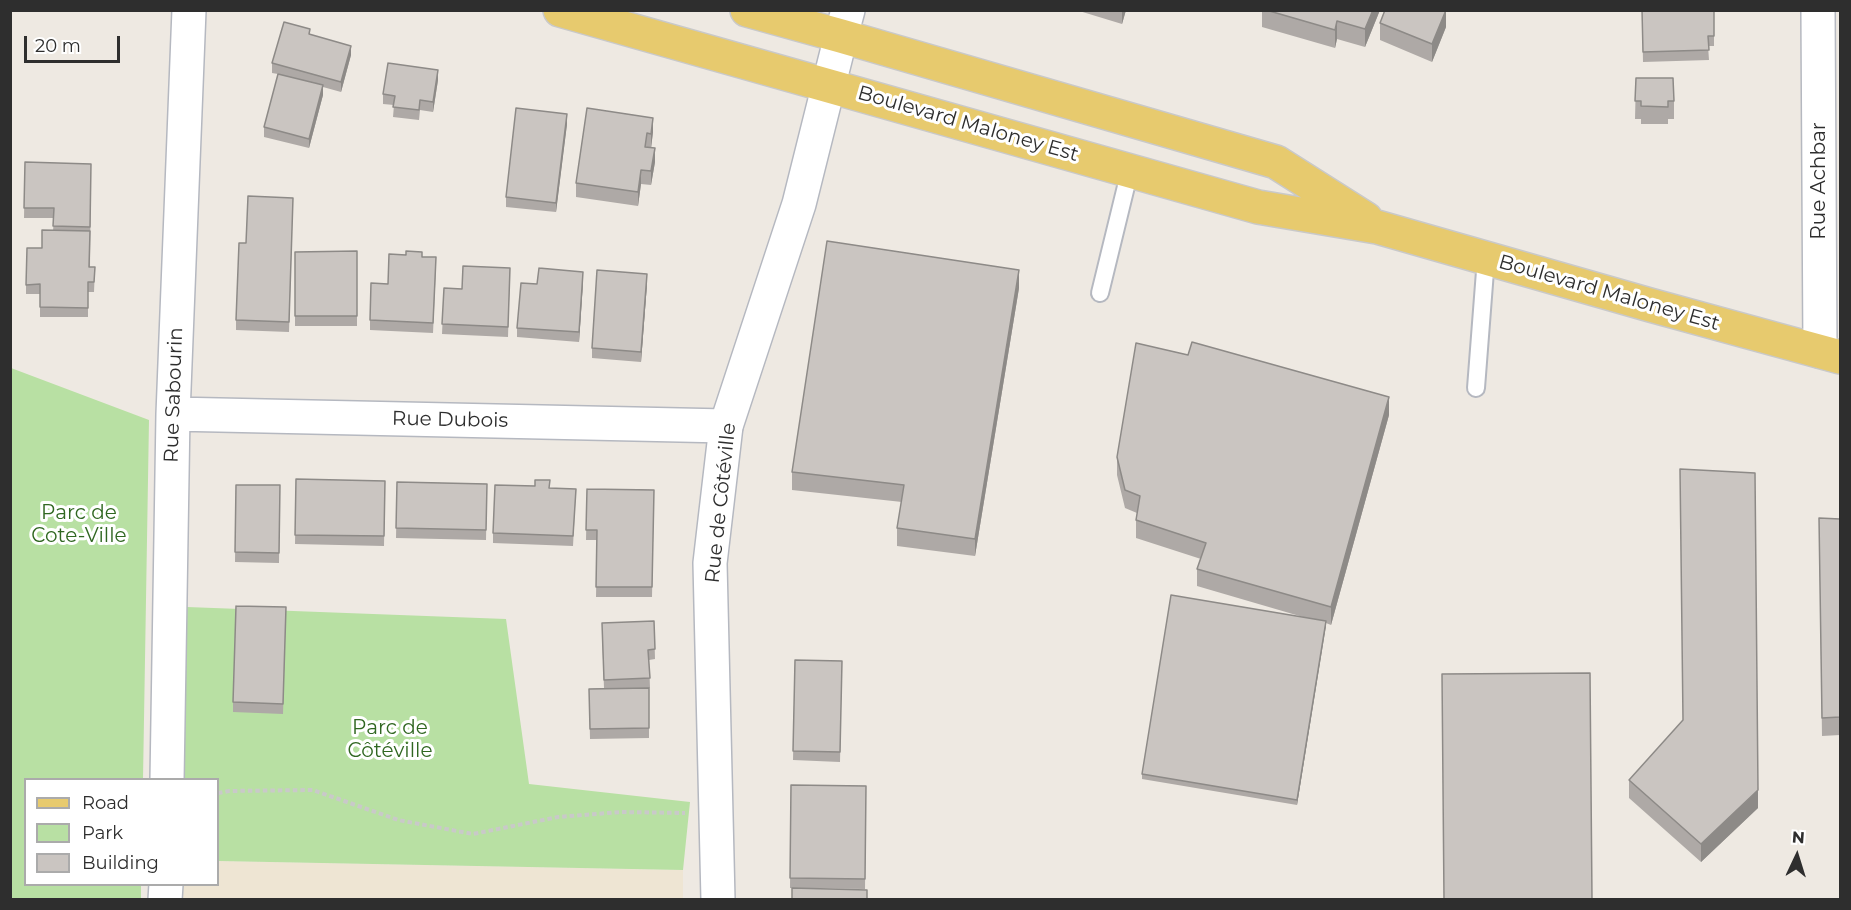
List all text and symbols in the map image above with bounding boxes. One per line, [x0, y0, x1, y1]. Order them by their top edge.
scale bar [27, 24, 123, 62]
text: 20 m [35, 35, 81, 57]
street label: Boulevard Maloney Est [855, 81, 1081, 167]
street label: Rue Achbar [1807, 122, 1831, 240]
street label: Boulevard Maloney Est [1496, 250, 1722, 336]
street label: Rue Sabourin [160, 327, 188, 463]
street label: Rue Dubois [392, 407, 508, 433]
street label: Rue de Côtéville [701, 422, 741, 584]
park label: Parc de Cote-Ville [31, 501, 127, 548]
park label: Parc de Côtéville [348, 716, 432, 763]
legend [24, 778, 219, 886]
text: Road [82, 792, 129, 814]
text: Park [82, 822, 123, 844]
north arrow [1767, 826, 1827, 886]
text: N [1791, 828, 1805, 847]
text: Building [82, 852, 159, 874]

